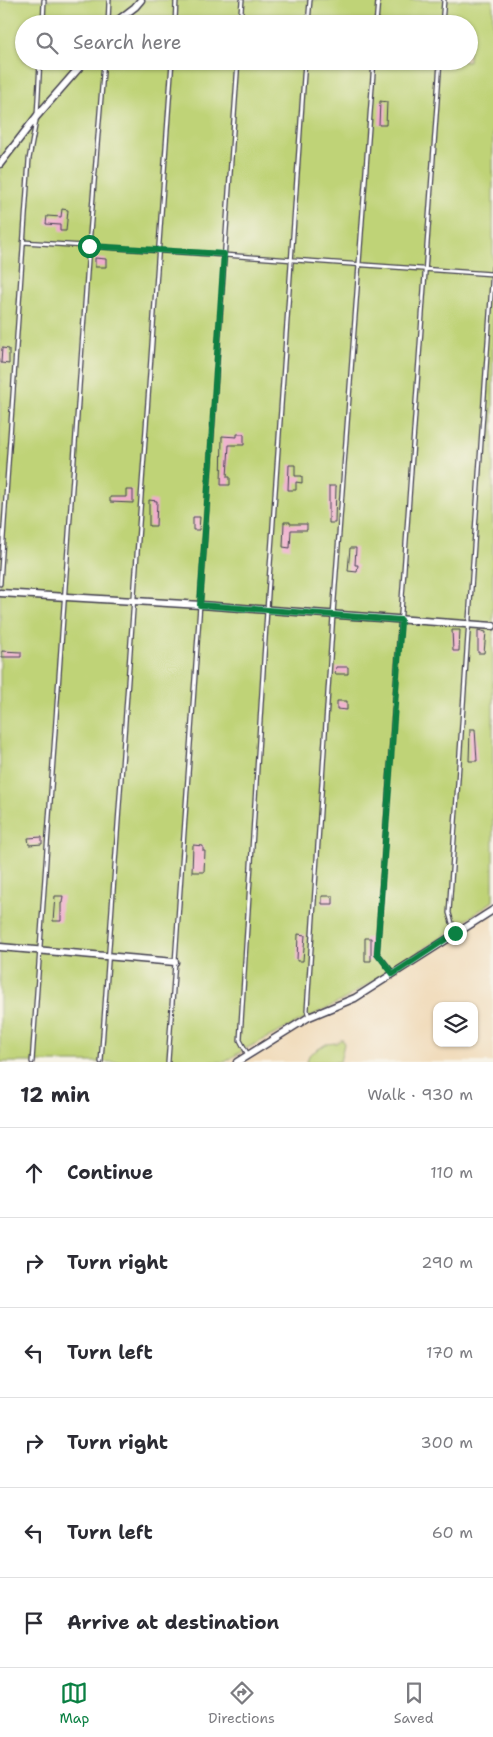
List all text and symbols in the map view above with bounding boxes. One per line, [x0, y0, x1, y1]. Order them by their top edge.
search box [15, 15, 478, 70]
icon: search [33, 29, 61, 57]
text: Search here [73, 30, 182, 55]
route start [78, 235, 101, 258]
route end [444, 922, 467, 945]
map controls [433, 1002, 478, 1047]
button: layers [433, 1002, 478, 1047]
text: 12 min [20, 1081, 90, 1109]
text: Walk · 930 m [367, 1084, 473, 1105]
icon: ahead [20, 1159, 48, 1187]
text: Continue [67, 1160, 153, 1185]
text: 110 m [430, 1162, 473, 1183]
icon: right [20, 1249, 48, 1277]
text: Turn right [67, 1250, 168, 1275]
text: 290 m [421, 1252, 473, 1273]
icon: left [20, 1339, 48, 1367]
text: Turn left [67, 1340, 153, 1365]
text: 170 m [426, 1342, 473, 1363]
icon: right [20, 1429, 48, 1457]
text: Turn right [67, 1430, 168, 1455]
text: 300 m [421, 1432, 473, 1453]
icon: left [20, 1519, 48, 1547]
text: Turn left [67, 1520, 153, 1545]
text: 60 m [432, 1522, 473, 1543]
icon: arrive [20, 1609, 48, 1637]
text: Arrive at destination [67, 1610, 279, 1635]
tab: Map [59, 1679, 89, 1727]
tab: Directions [208, 1679, 275, 1727]
tab: Saved [394, 1679, 434, 1727]

